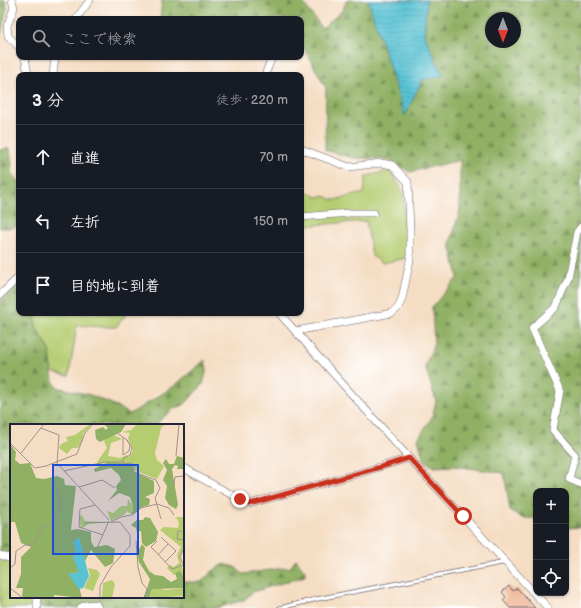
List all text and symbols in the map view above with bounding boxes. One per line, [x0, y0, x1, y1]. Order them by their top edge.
north arrow [485, 12, 521, 48]
search box [16, 16, 304, 60]
icon: search [30, 27, 52, 49]
text: ここで検索 [62, 30, 137, 49]
text: 3 分 [32, 91, 64, 111]
text: 徒歩 · 220 m [216, 92, 288, 108]
icon: ahead [32, 146, 54, 168]
text: 直進 [70, 149, 100, 168]
text: 70 m [260, 149, 288, 165]
icon: left [32, 210, 54, 232]
text: 左折 [70, 213, 100, 232]
text: 150 m [254, 213, 288, 229]
icon: arrive [32, 274, 54, 296]
text: 目的地に到着 [70, 277, 160, 296]
inset map [10, 424, 184, 598]
map controls [533, 488, 569, 596]
button: + [533, 488, 569, 524]
route end [231, 490, 249, 508]
route start [454, 507, 472, 525]
button: − [533, 524, 569, 560]
button: locate [533, 560, 569, 596]

